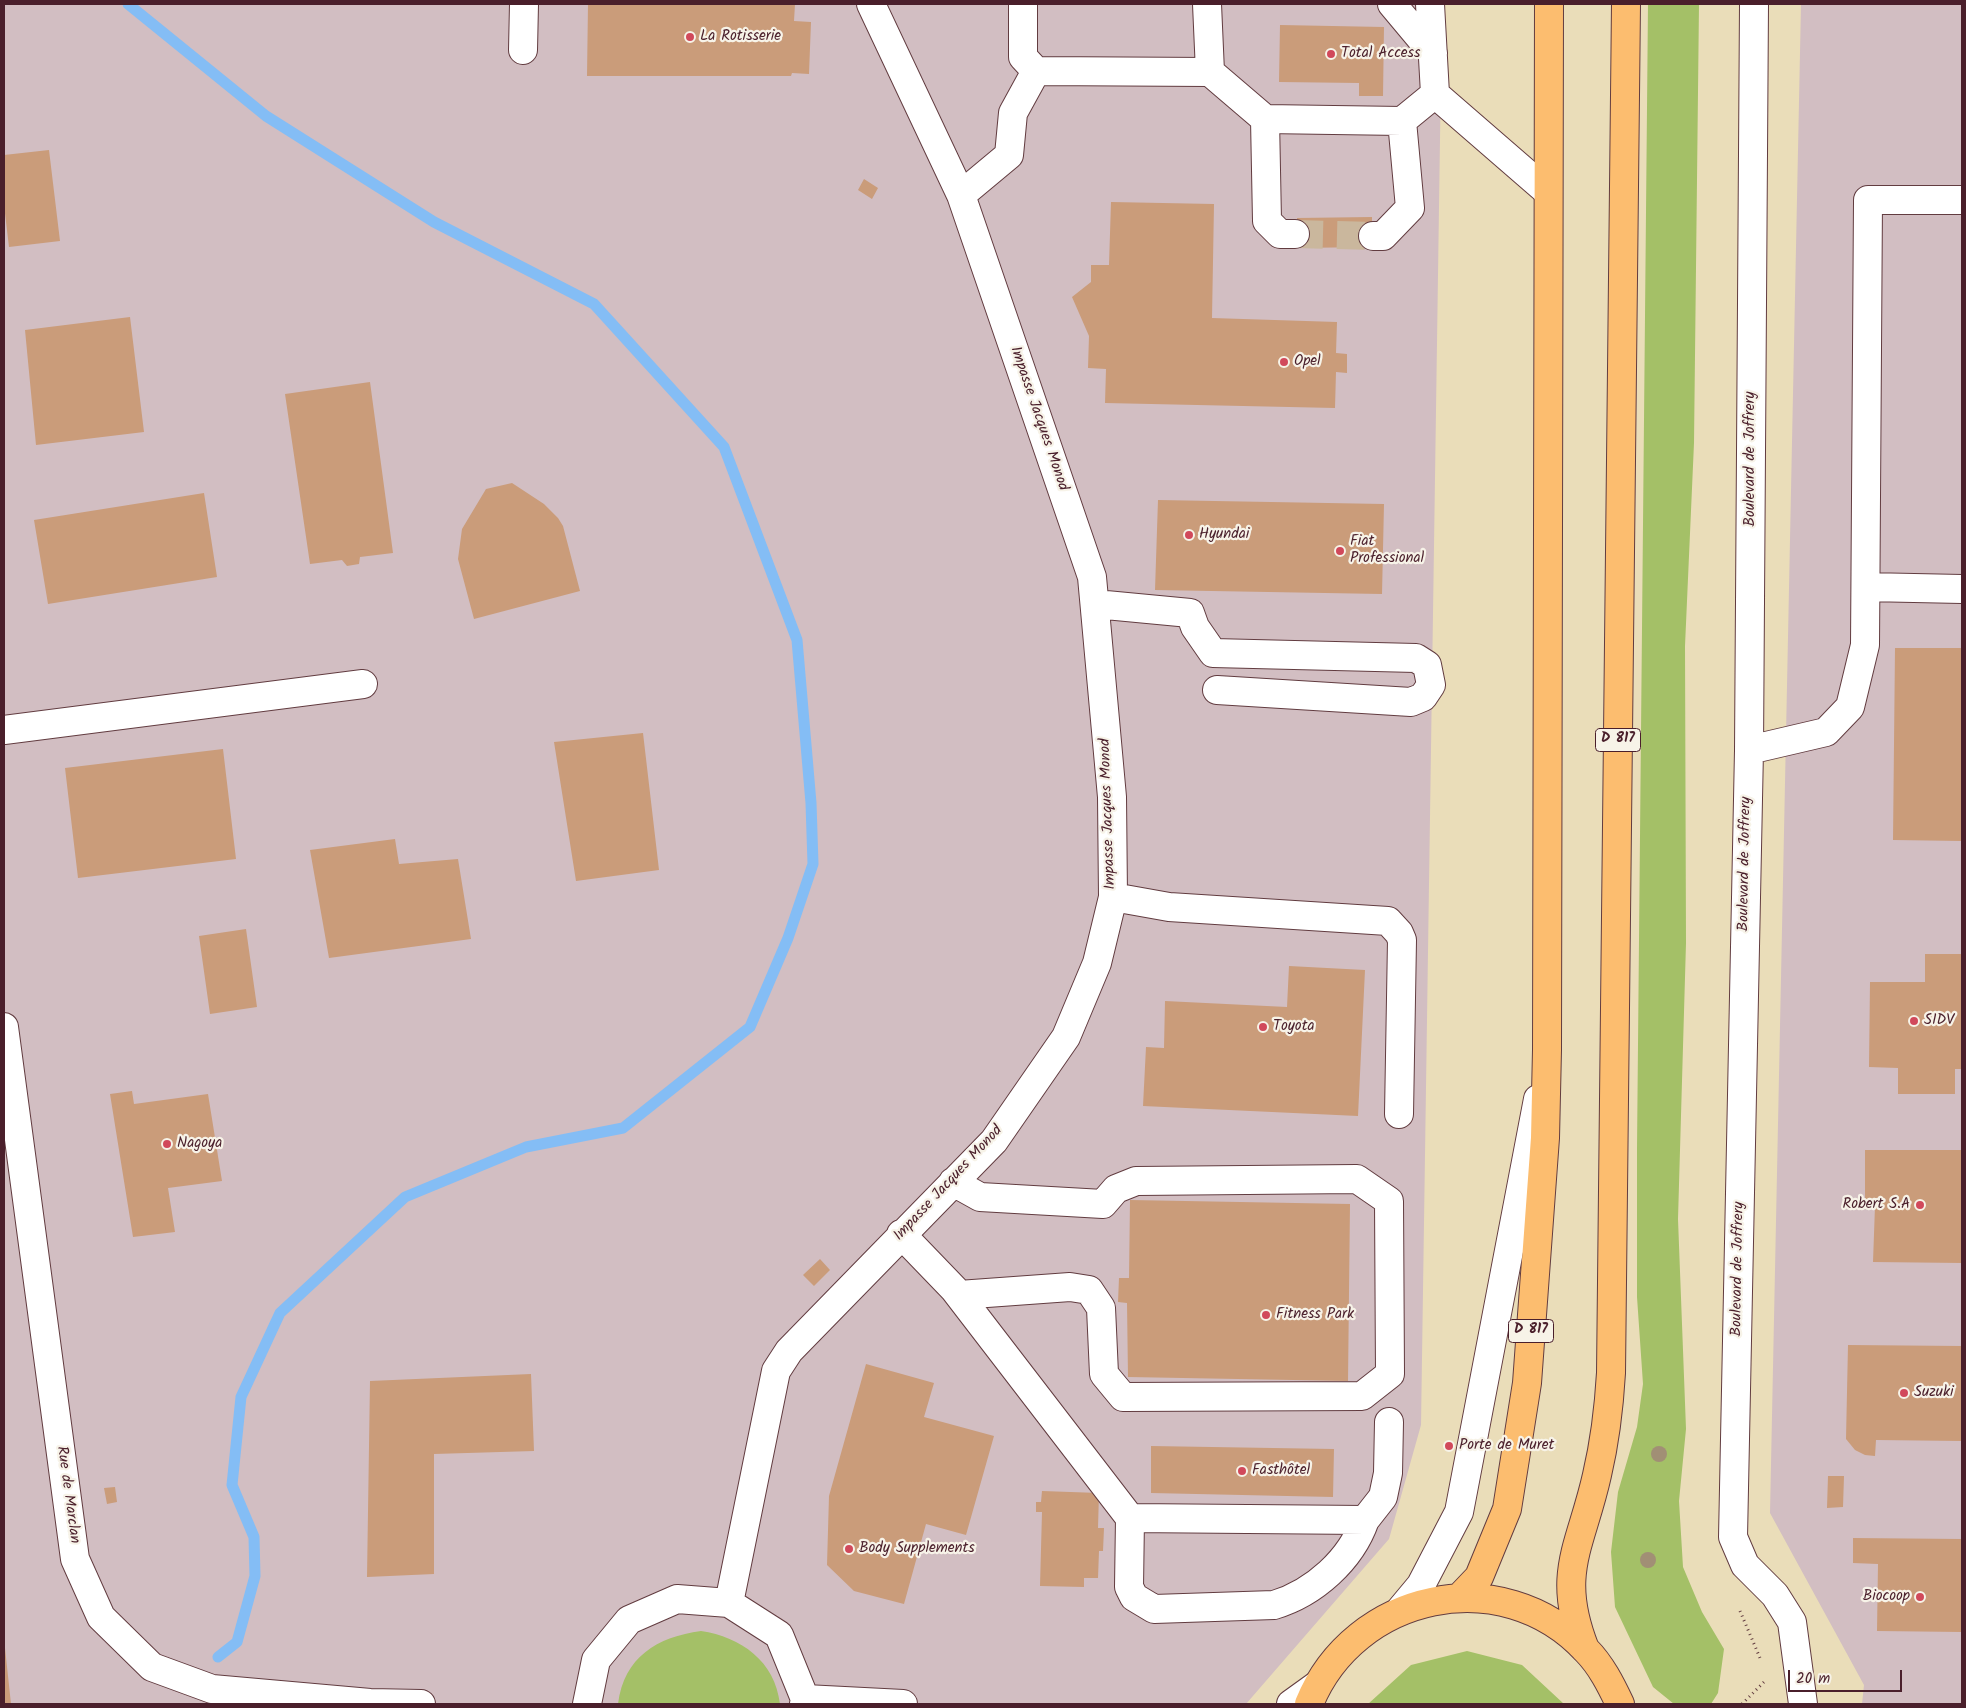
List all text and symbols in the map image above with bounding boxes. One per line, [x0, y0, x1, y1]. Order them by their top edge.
place label: La Rotisserie [700, 28, 781, 46]
marker: La Rotisserie [684, 31, 696, 43]
place label: Total Access [1341, 45, 1420, 63]
marker: Total Access [1325, 48, 1337, 60]
street label: Impasse Jacques Monod [1005, 344, 1071, 494]
place label: Opel [1294, 353, 1321, 371]
marker: Opel [1278, 356, 1290, 368]
street label: Boulevard de Joffrery [1742, 392, 1760, 526]
place label: Hyundai [1199, 526, 1249, 544]
marker: Hyundai [1183, 529, 1195, 541]
place label: Fiat Professional [1350, 533, 1424, 568]
marker: Fiat Professional [1334, 545, 1346, 557]
road number: D 817 [1596, 728, 1640, 752]
street label: Impasse Jacques Monod [1097, 738, 1121, 890]
street label: Boulevard de Joffrery [1736, 796, 1756, 932]
place label: SIDV [1924, 1012, 1954, 1030]
marker: SIDV [1908, 1015, 1920, 1027]
place label: Toyota [1273, 1018, 1314, 1036]
marker: Toyota [1257, 1021, 1269, 1033]
street label: Impasse Jacques Monod [891, 1122, 1007, 1246]
place label: Nagoya [177, 1135, 222, 1153]
marker: Nagoya [161, 1138, 173, 1150]
place label: Robert S.A [1842, 1196, 1910, 1214]
marker: Robert S.A [1914, 1199, 1926, 1211]
street label: Boulevard de Joffrery [1729, 1201, 1749, 1337]
place label: Fitness Park [1276, 1306, 1354, 1324]
marker: Fitness Park [1260, 1309, 1272, 1321]
road number: D 817 [1508, 1320, 1554, 1342]
place label: Suzuki [1914, 1384, 1954, 1402]
marker: Suzuki [1898, 1387, 1910, 1399]
place label: Porte de Muret [1459, 1437, 1554, 1455]
marker: Porte de Muret [1443, 1440, 1455, 1452]
street label: Rue de Marclan [51, 1445, 83, 1545]
place label: Fasthôtel [1252, 1462, 1310, 1480]
marker: Fasthôtel [1236, 1465, 1248, 1477]
place label: Body Supplements [859, 1540, 975, 1558]
marker: Body Supplements [843, 1543, 855, 1555]
place label: Biocoop [1863, 1588, 1910, 1606]
marker: Biocoop [1914, 1591, 1926, 1603]
scale bar [1791, 1660, 1905, 1692]
text: 20 m [1796, 1667, 1830, 1691]

